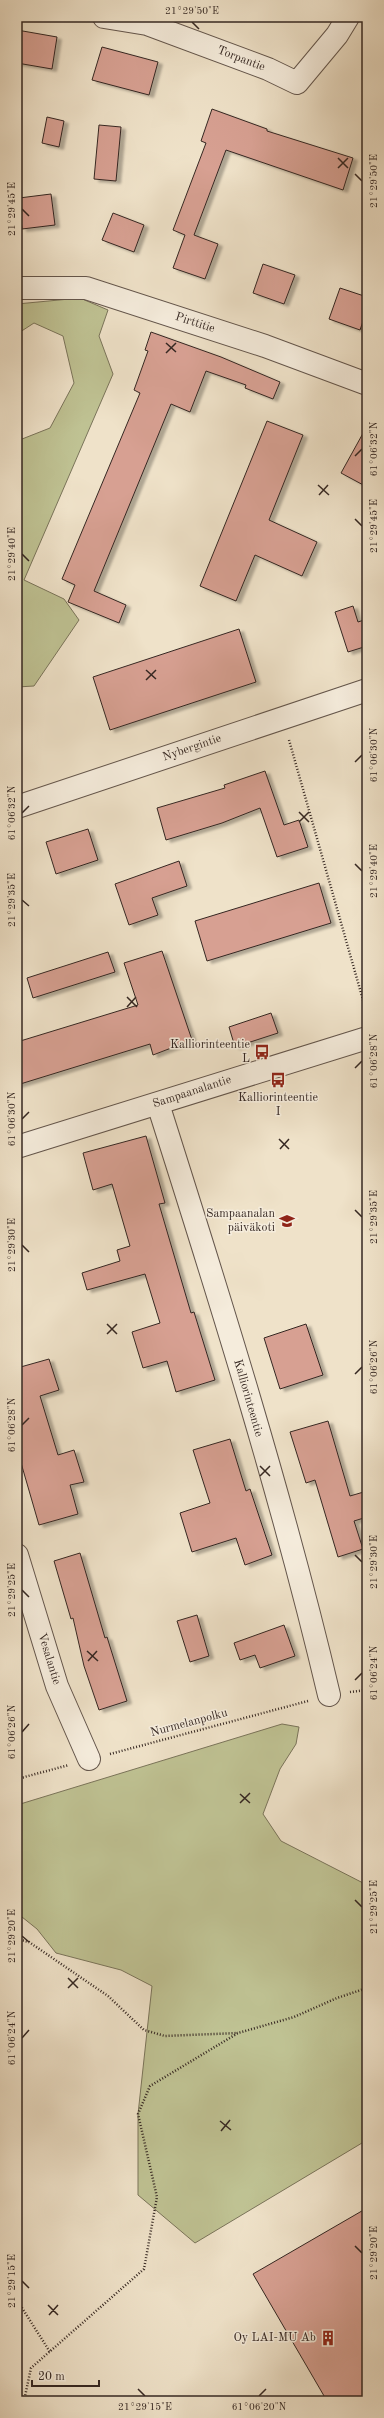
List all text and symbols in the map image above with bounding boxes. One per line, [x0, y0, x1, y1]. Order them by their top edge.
text: 21°29'50"E [165, 6, 219, 16]
street label: Torpantie [215, 44, 267, 74]
text: 21°29'50"E [369, 154, 379, 208]
text: 21°29'45"E [7, 182, 17, 236]
street label: Pirttitie [174, 311, 217, 335]
text: 61°06'32"N [369, 421, 379, 476]
text: 21°29'45"E [369, 499, 379, 553]
text: 21°29'40"E [7, 527, 17, 581]
text: 61°06'30"N [369, 727, 379, 782]
street label: Nybergintie [161, 732, 223, 764]
text: 61°06'32"N [7, 785, 17, 840]
text: 21°29'40"E [369, 844, 379, 898]
text: 21°29'35"E [7, 873, 17, 927]
text: 61°06'28"N [369, 1033, 379, 1088]
place label: Kalliorinteentie L [170, 1039, 250, 1065]
bus stop icon: Kalliorinteentie L [253, 1043, 271, 1061]
bus stop icon: Kalliorinteentie I [269, 1071, 287, 1089]
street label: Sampaanalantie [151, 1073, 233, 1110]
text: 61°06'30"N [7, 1091, 17, 1146]
place label: Kalliorinteentie I [238, 1092, 318, 1118]
text: 21°29'35"E [369, 1190, 379, 1244]
place label: Sampaanalan päiväkoti [206, 1208, 276, 1234]
school or university icon: Sampaanalan päiväkoti [278, 1212, 296, 1230]
text: 21°29'30"E [7, 1218, 17, 1272]
text: 61°06'26"N [369, 1339, 379, 1394]
street label: Kalliorinteentie [231, 1358, 265, 1439]
text: 61°06'28"N [7, 1397, 17, 1452]
text: 21°29'30"E [369, 1535, 379, 1589]
text: 21°29'25"E [7, 1563, 17, 1617]
street label: Vesalantie [35, 1632, 63, 1687]
text: 61°06'24"N [369, 1645, 379, 1700]
text: 61°06'26"N [7, 1704, 17, 1759]
street label: Nurmelanpolku [149, 1707, 229, 1739]
text: 21°29'25"E [369, 1880, 379, 1934]
text: 21°29'20"E [7, 1909, 17, 1963]
text: 61°06'24"N [7, 2010, 17, 2065]
text: 21°29'20"E [369, 2226, 379, 2280]
text: 21°29'15"E [7, 2254, 17, 2308]
building icon: Oy LAI-MU Ab [319, 2329, 337, 2347]
place label: Oy LAI-MU Ab [233, 2332, 316, 2344]
scale bar [32, 2362, 99, 2388]
text: 20 m [38, 2371, 65, 2383]
text: 21°29'15"E [118, 2402, 172, 2412]
text: 61°06'20"N [232, 2402, 287, 2412]

